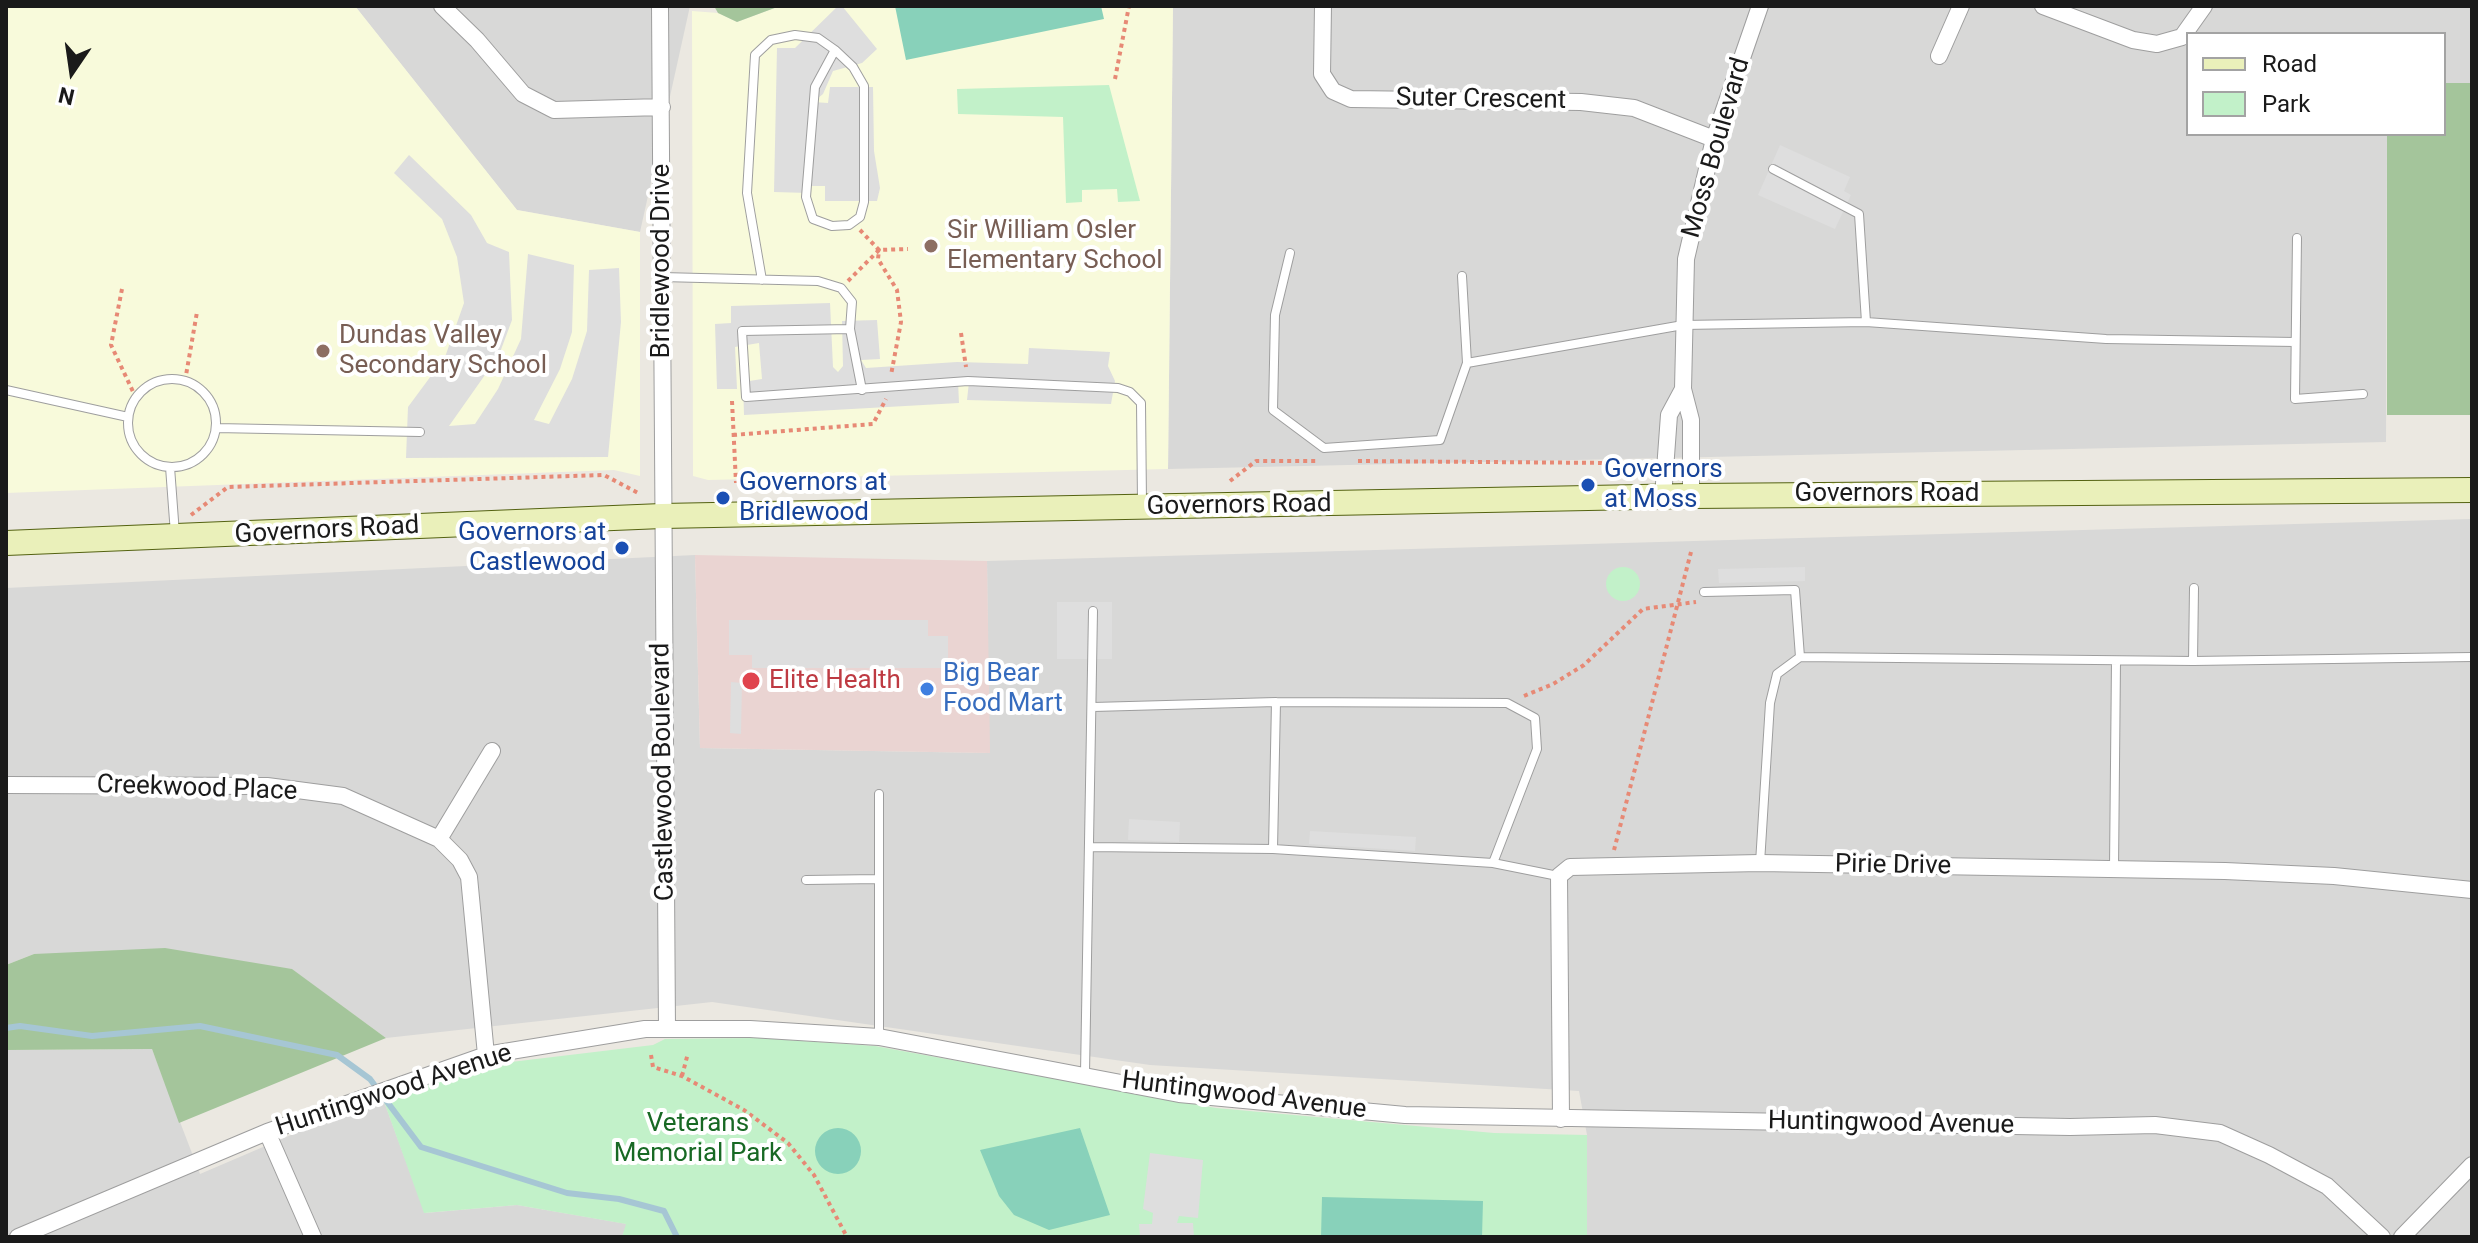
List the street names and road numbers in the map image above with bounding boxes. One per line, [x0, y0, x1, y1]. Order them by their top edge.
street label: Moss Boulevard [1676, 54, 1758, 242]
street label: Suter Crescent [1396, 83, 1566, 117]
street label: Bridlewood Drive [646, 164, 678, 358]
street label: Governors Road [1795, 478, 1979, 510]
street label: Governors Road [1146, 489, 1332, 523]
street label: Governors Road [234, 511, 420, 551]
street label: Castlewood Boulevard [646, 643, 682, 901]
street label: Creekwood Place [96, 770, 298, 808]
street label: Pirie Drive [1834, 849, 1952, 883]
street label: Huntingwood Avenue [272, 1038, 516, 1144]
street label: Huntingwood Avenue [1120, 1066, 1368, 1126]
street label: Huntingwood Avenue [1768, 1106, 2014, 1142]

